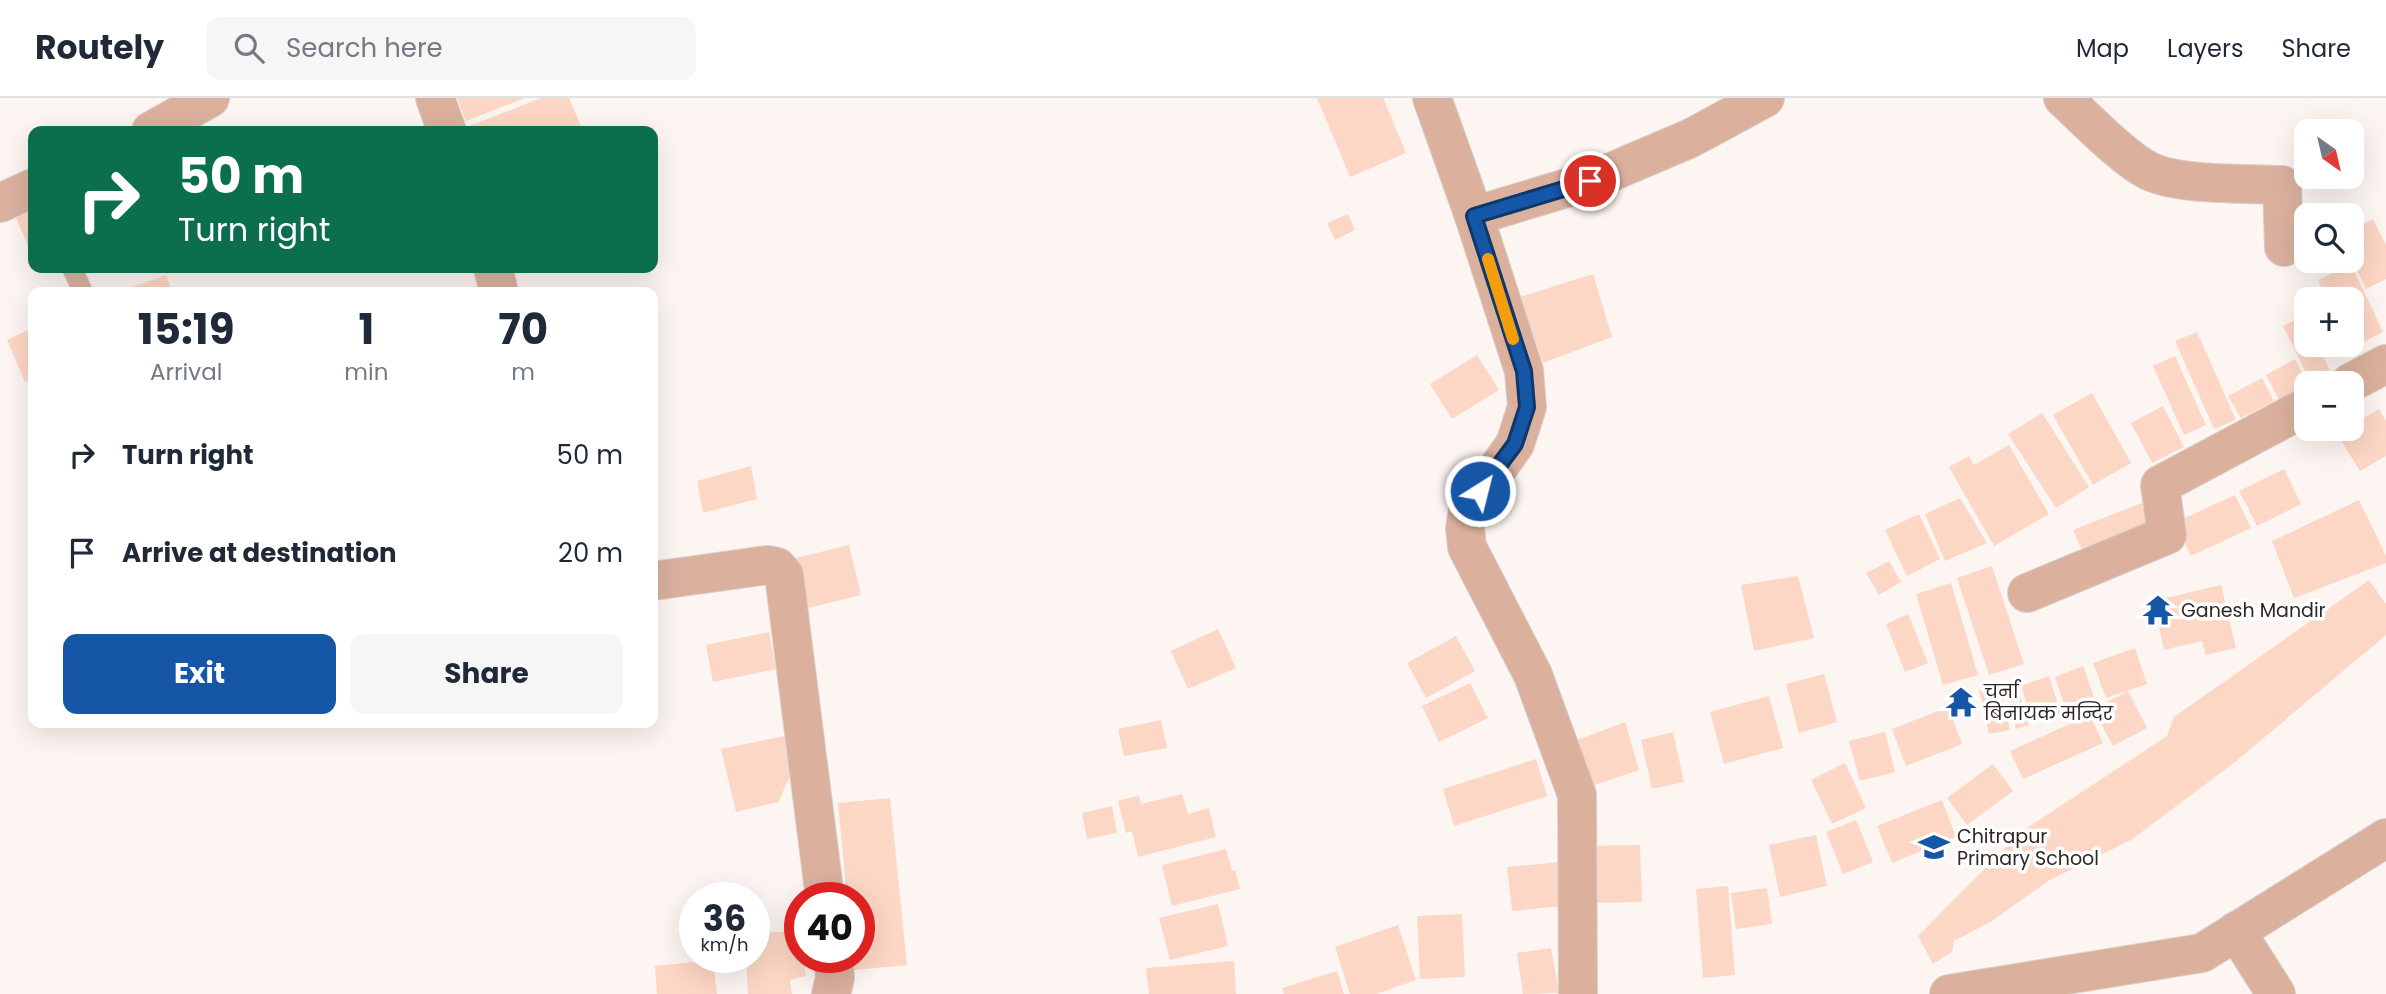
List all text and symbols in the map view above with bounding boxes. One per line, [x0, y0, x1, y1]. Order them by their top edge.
search box [206, 17, 696, 80]
text: Routely [35, 24, 164, 71]
icon: search [230, 29, 268, 67]
text: Search here [286, 30, 443, 66]
text: Map [2076, 32, 2129, 65]
text: Layers [2167, 32, 2243, 65]
text: Share [2281, 32, 2351, 65]
north arrow [2294, 119, 2364, 189]
map controls [2294, 119, 2364, 441]
text: 50 m [178, 142, 304, 210]
pin [1560, 151, 1620, 211]
icon: right [63, 154, 154, 245]
icon: arrive [1571, 162, 1609, 200]
button: search [2294, 203, 2364, 273]
text: Turn right [178, 207, 330, 252]
button: + [2294, 287, 2364, 357]
text: 15:19 [138, 300, 235, 359]
text: 1 [358, 300, 374, 359]
text: 70 [498, 300, 548, 359]
text: Arrival [150, 356, 222, 388]
text: min [344, 356, 388, 388]
text: m [511, 356, 535, 388]
button: − [2294, 371, 2364, 441]
icon: right [63, 436, 101, 474]
text: Turn right [122, 437, 254, 473]
text: 50 m [557, 437, 623, 473]
position arrow [1443, 454, 1517, 528]
icon: arrive [63, 534, 101, 572]
text: Arrive at destination [122, 535, 397, 571]
text: 20 m [558, 535, 623, 571]
temple icon: Ganesh Mandir [2141, 593, 2175, 627]
place label: Ganesh Mandir [2181, 597, 2326, 624]
button: Exit [63, 634, 336, 714]
button: Share [350, 634, 623, 714]
place label: चुर्ना बिनायक मन्दिर [1983, 678, 2114, 727]
temple icon: चुर्ना बिनायक मन्दिर [1944, 685, 1978, 719]
place label: Chitrapur Primary School [1957, 823, 2099, 872]
school or university icon: Chitrapur Primary School [1917, 830, 1951, 864]
speed limit sign: 40 [784, 882, 875, 973]
text: 36 [703, 894, 746, 943]
text: km/h [701, 932, 748, 957]

